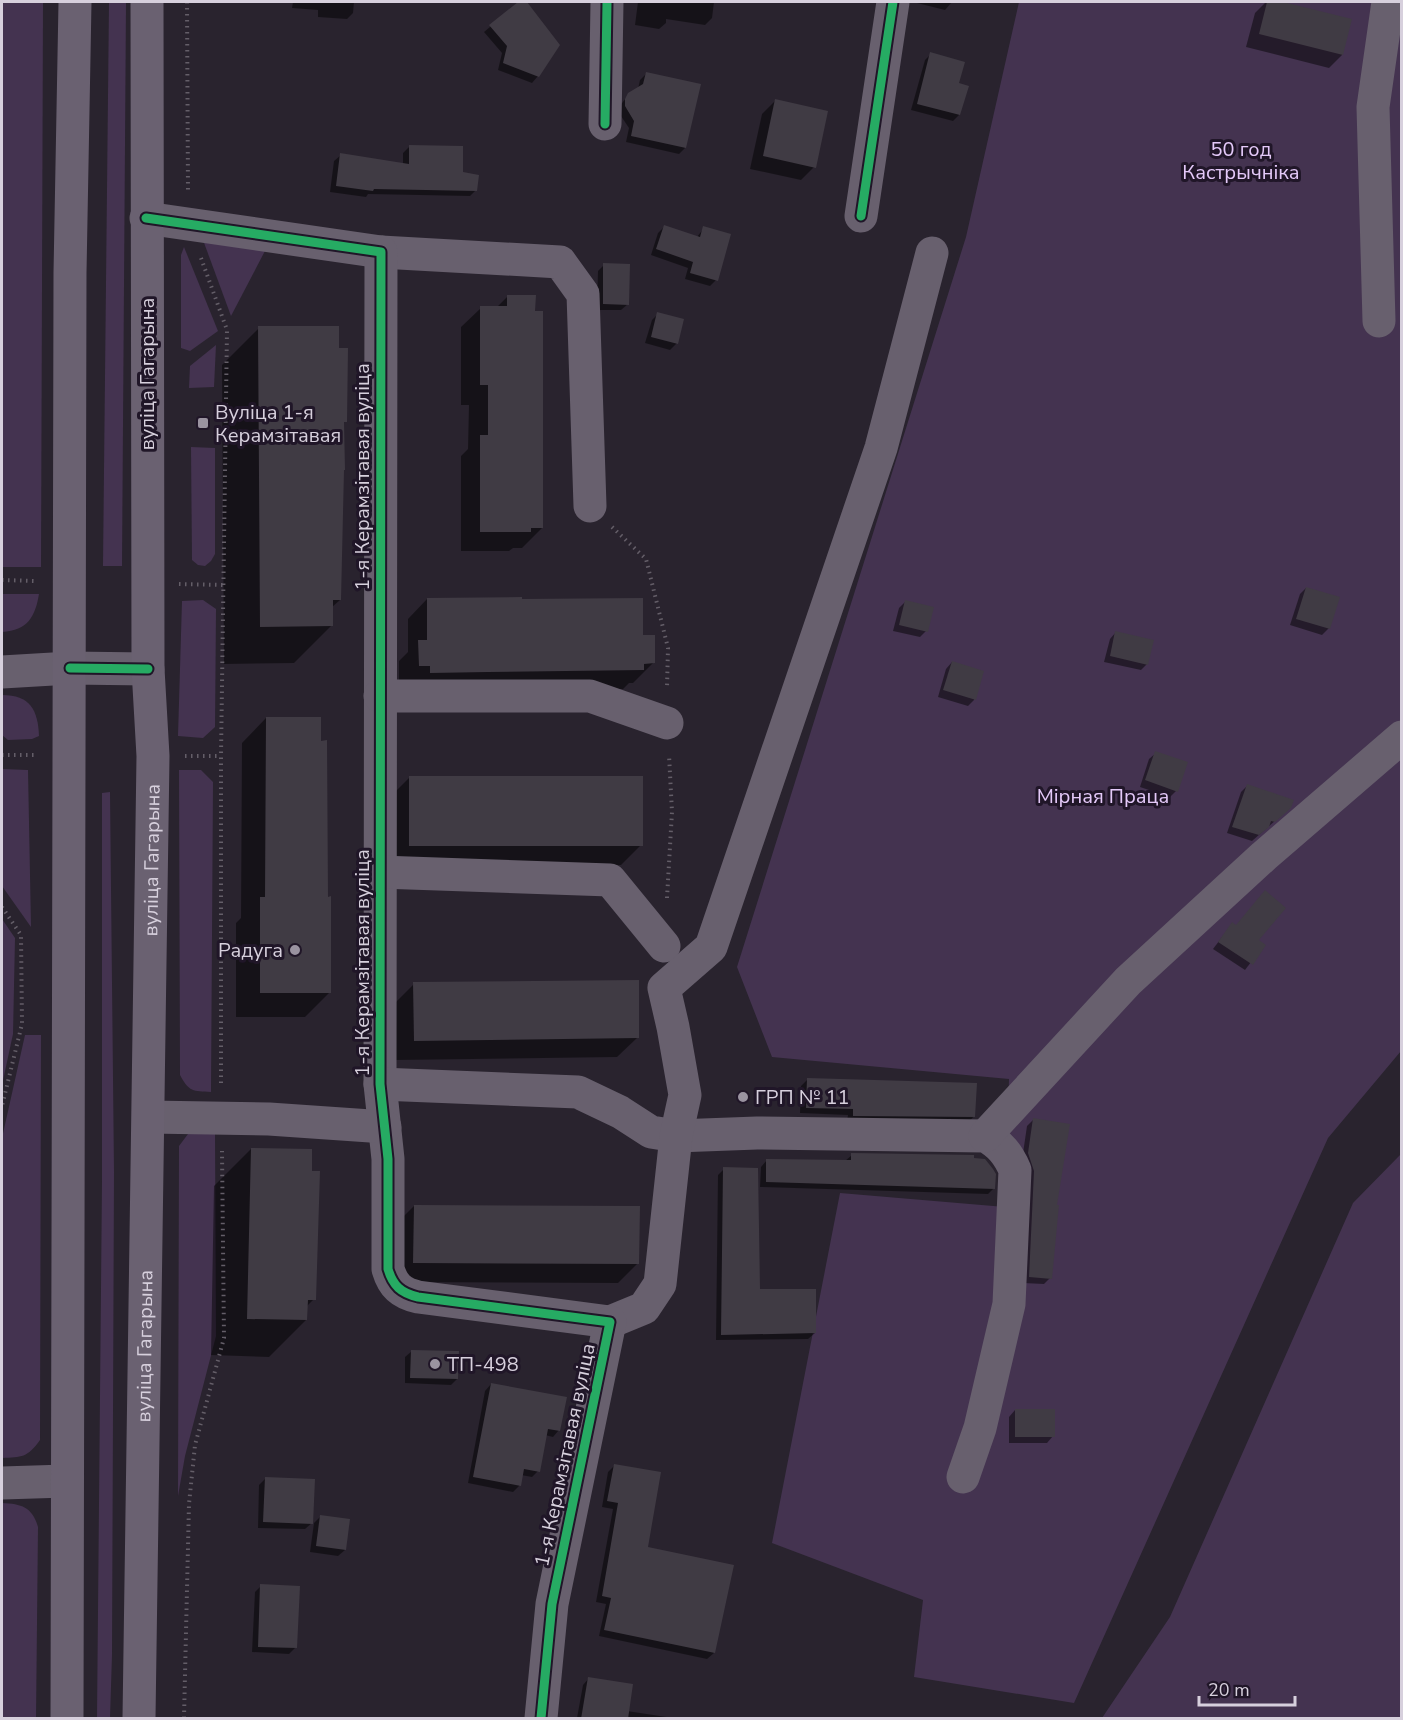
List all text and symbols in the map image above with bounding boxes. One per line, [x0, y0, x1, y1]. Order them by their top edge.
park label: 50 год Кастрычніка [1182, 136, 1300, 186]
street label: вуліца Гагарына [134, 298, 161, 450]
street label: 1-я Керамзітавая вуліца [349, 363, 376, 591]
place label: Вуліца 1-я Керамзітавая [215, 399, 341, 449]
marker: Вуліца 1-я Керамзітавая [196, 416, 210, 430]
park label: Мірная Праца [1037, 783, 1169, 810]
street label: вуліца Гагарына [137, 784, 166, 937]
street label: 1-я Керамзітавая вуліца [349, 849, 376, 1077]
place label: Радуга [218, 937, 283, 964]
marker: Радуга [288, 943, 302, 957]
place label: ГРП № 11 [755, 1084, 849, 1111]
marker: ГРП № 11 [736, 1090, 750, 1104]
street label: вуліца Гагарына [130, 1270, 159, 1422]
street label: 1-я Керамзітавая вуліца [528, 1341, 602, 1569]
place label: ТП-498 [447, 1351, 519, 1378]
marker: ТП-498 [428, 1357, 442, 1371]
scale bar [1199, 1669, 1295, 1707]
text: 20 m [1208, 1678, 1250, 1702]

